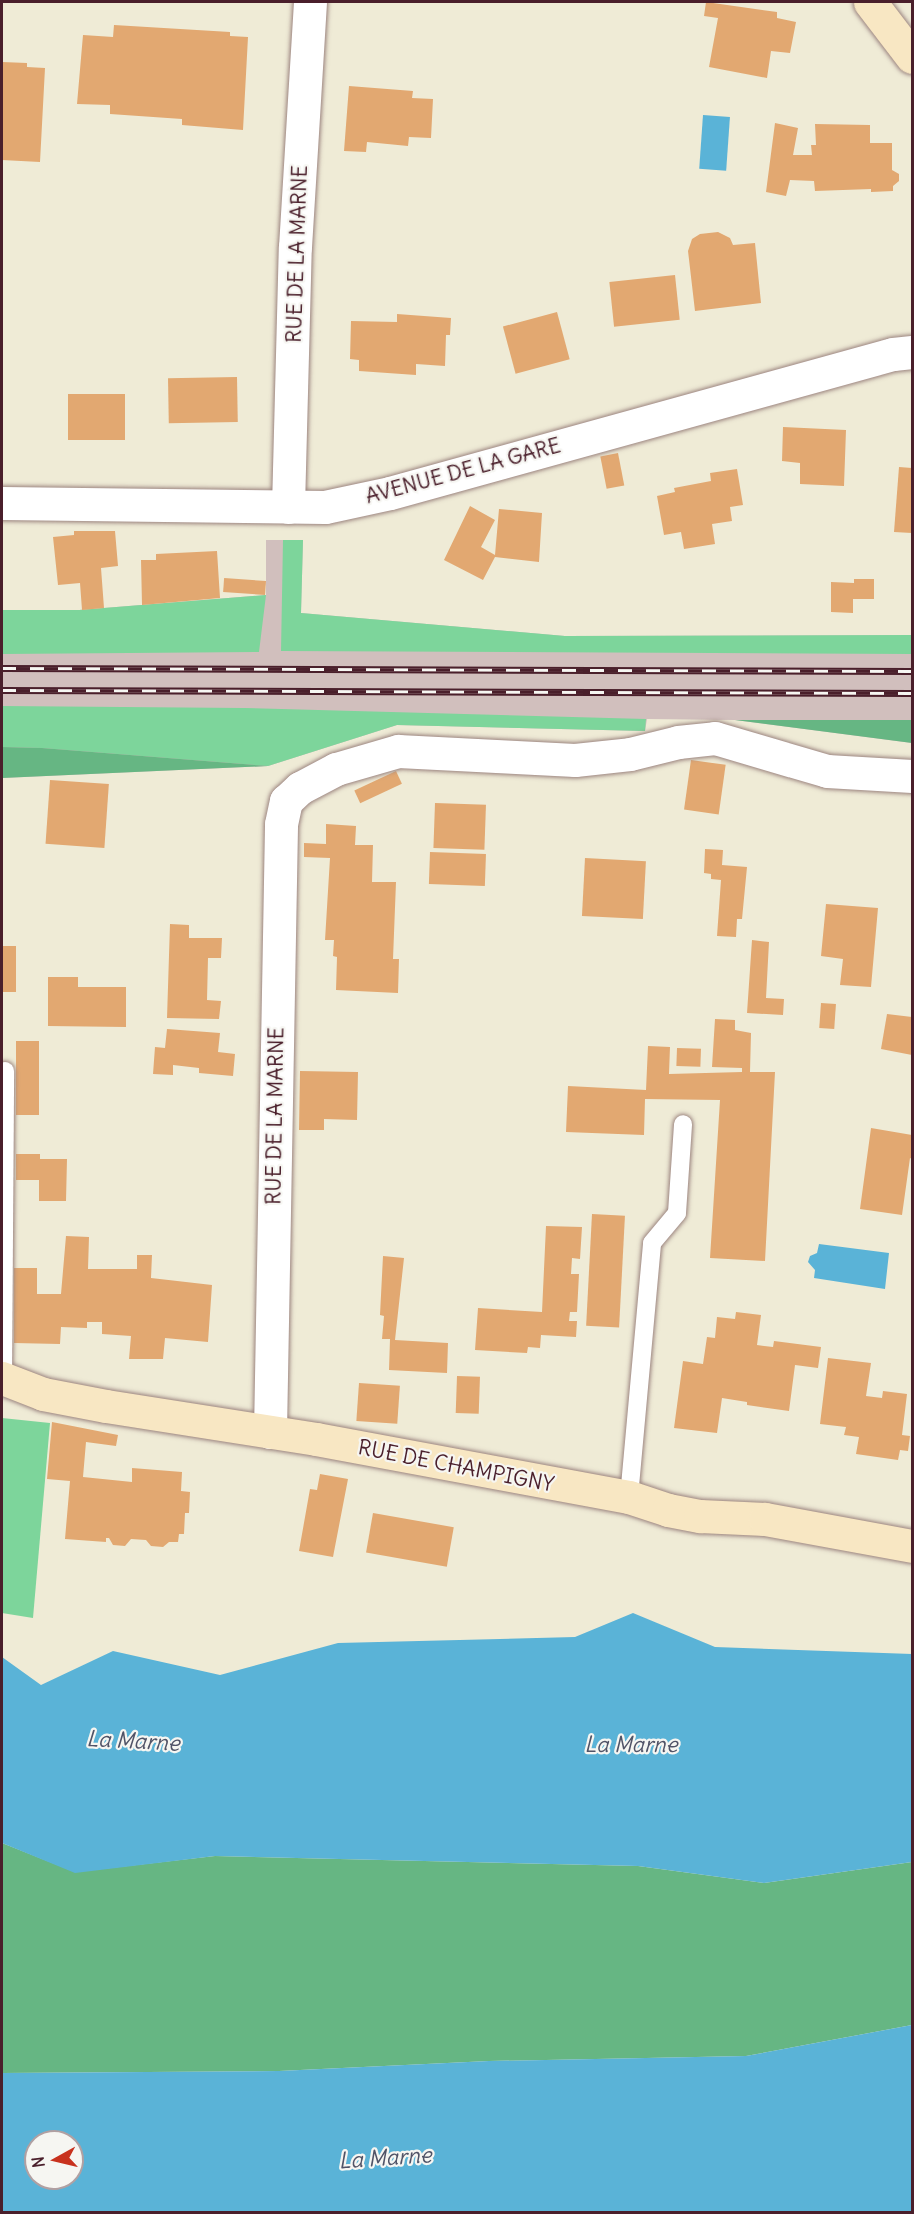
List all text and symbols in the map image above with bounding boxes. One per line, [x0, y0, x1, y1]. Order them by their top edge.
street label: RUE DE LA MARNE [281, 165, 313, 343]
street label: AVENUE DE LA GARE [363, 433, 563, 509]
street label: RUE DE LA MARNE [261, 1027, 289, 1205]
street label: RUE DE CHAMPIGNY [356, 1435, 556, 1497]
water label: La Marne [86, 1725, 180, 1757]
water label: La Marne [584, 1732, 678, 1758]
north arrow [24, 2130, 84, 2190]
water label: La Marne [337, 2142, 433, 2174]
text: N [27, 2155, 49, 2169]

